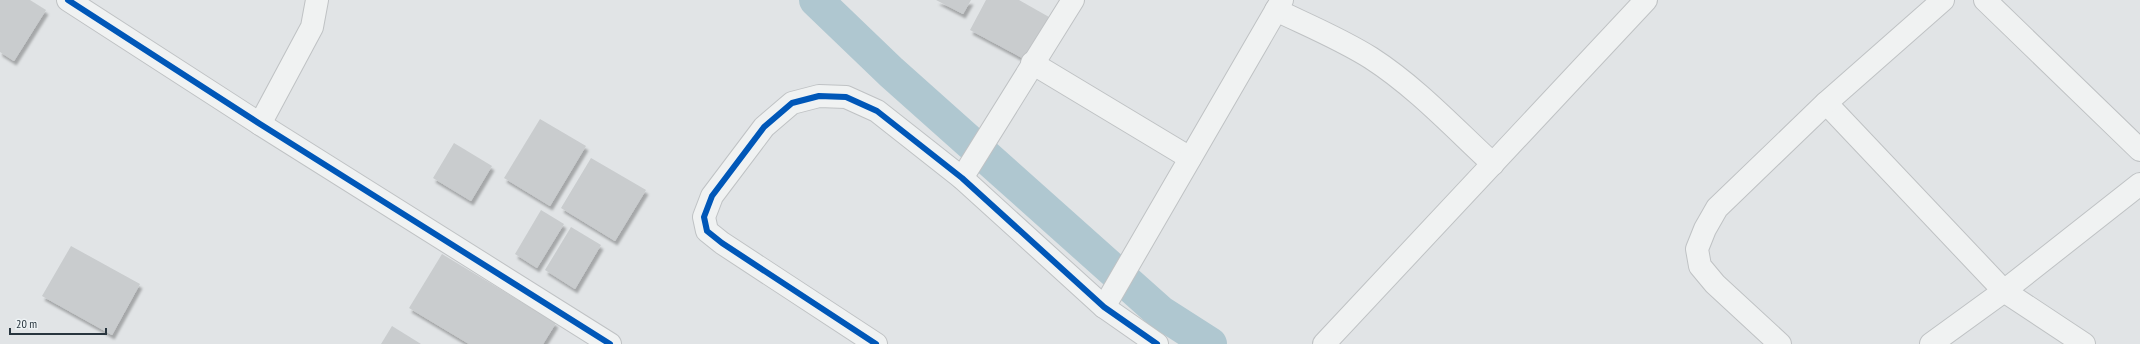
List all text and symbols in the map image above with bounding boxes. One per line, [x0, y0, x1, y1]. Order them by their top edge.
scale bar [10, 310, 106, 336]
text: 20 m [16, 316, 37, 331]

